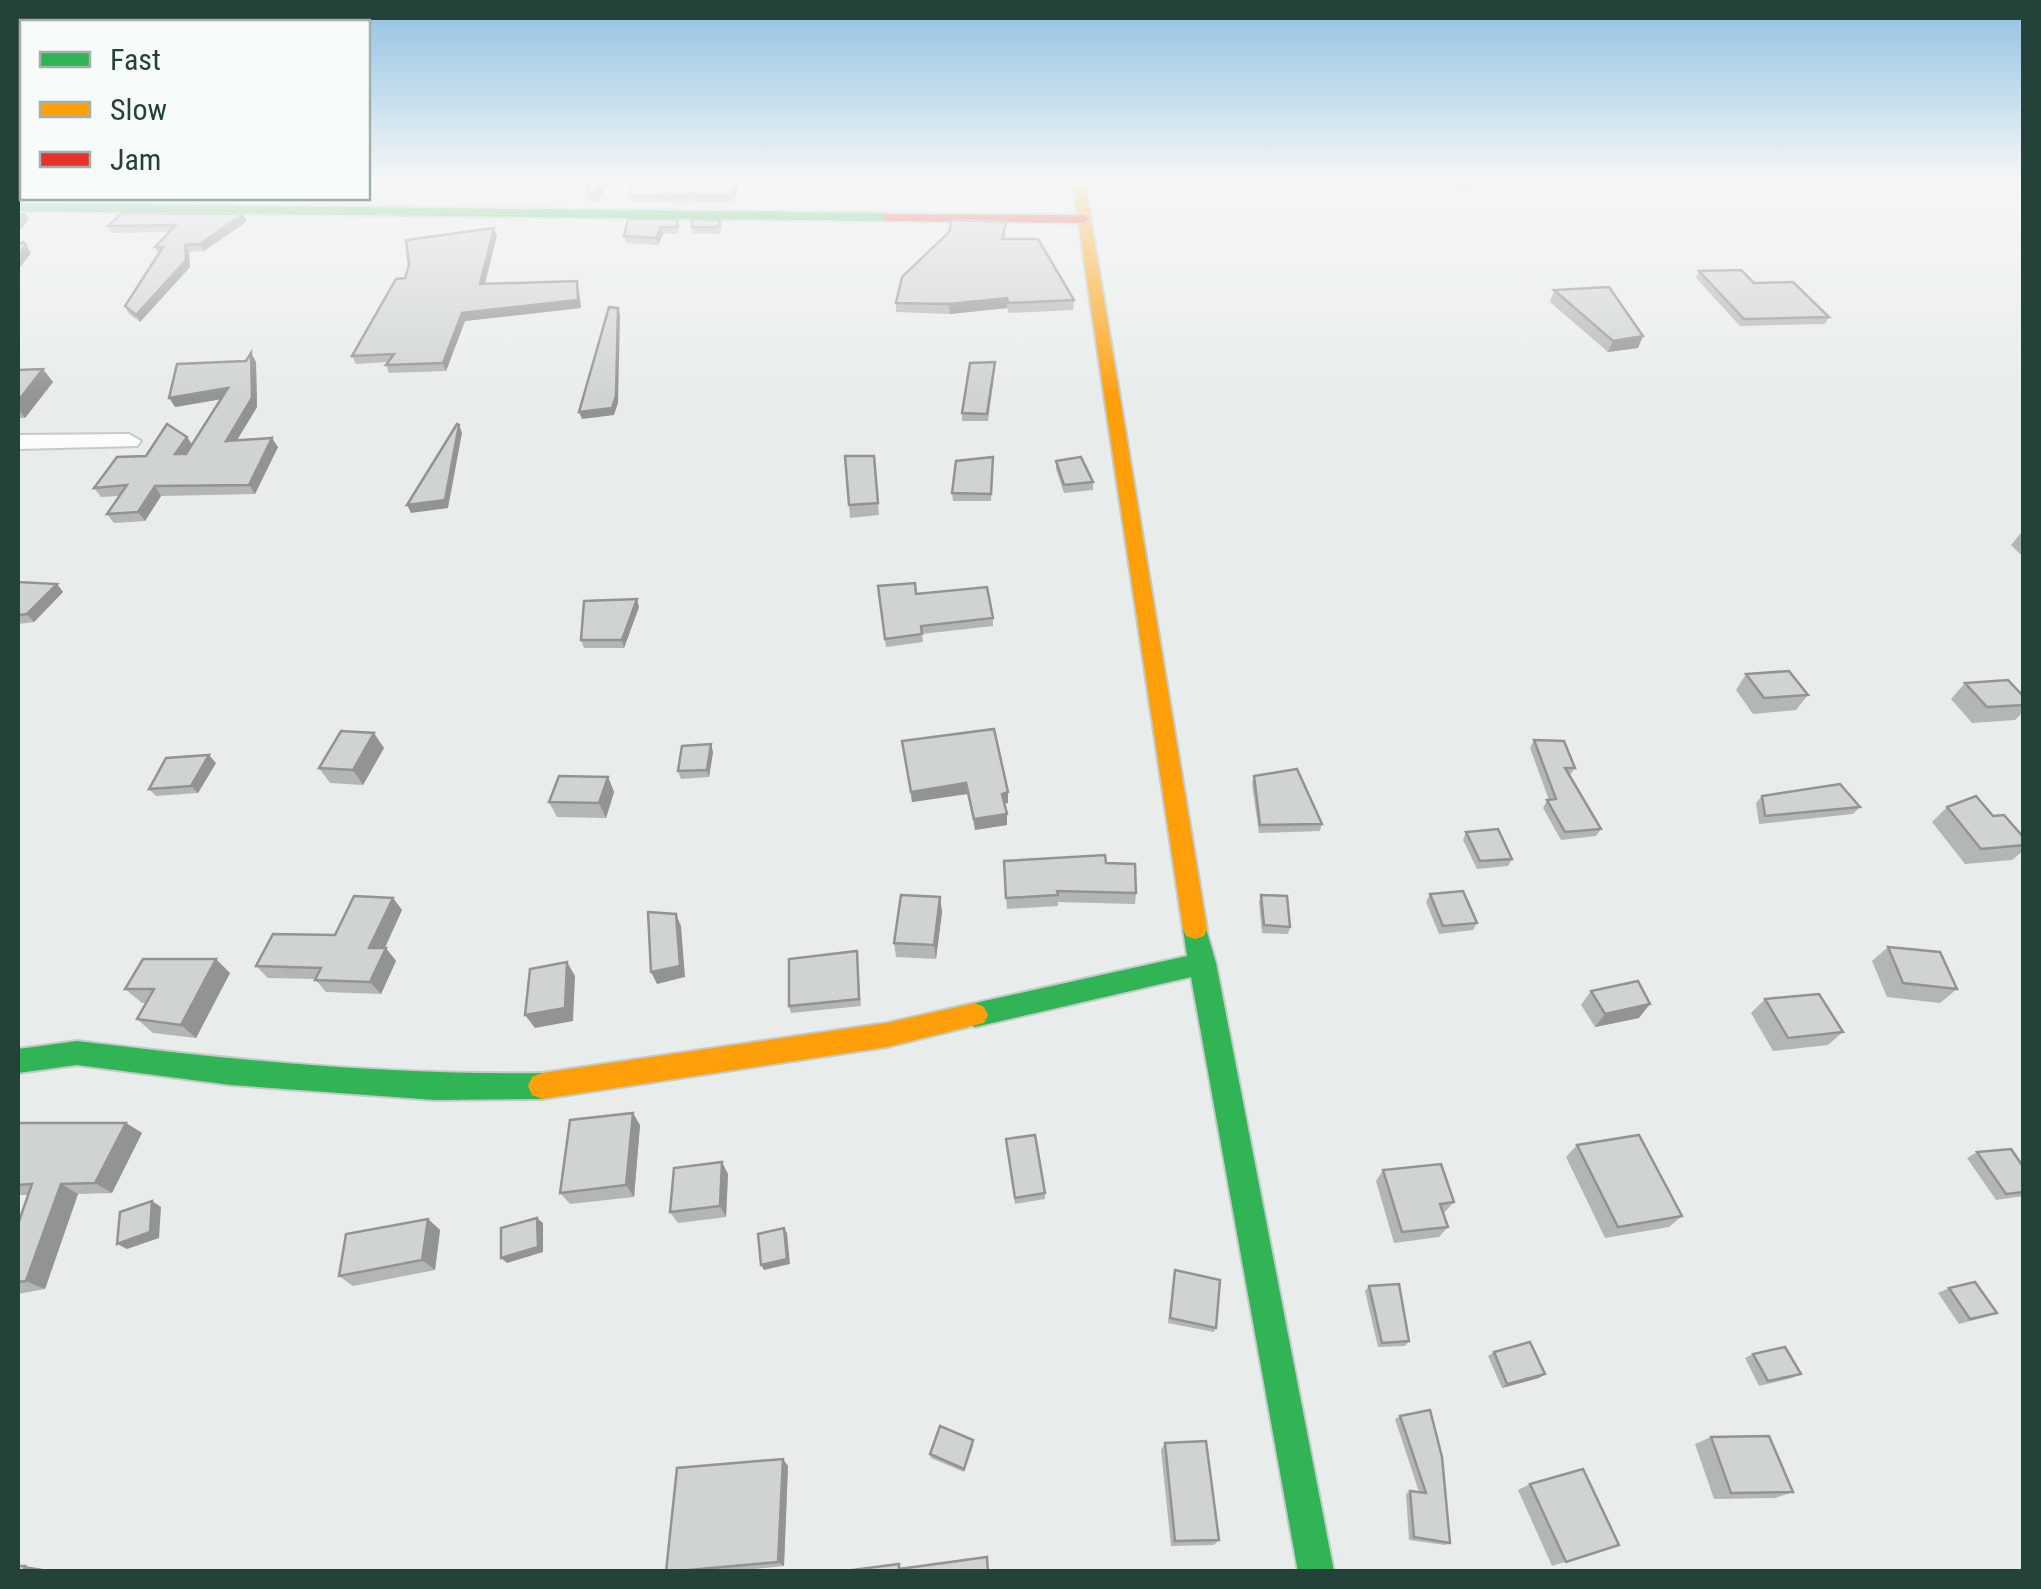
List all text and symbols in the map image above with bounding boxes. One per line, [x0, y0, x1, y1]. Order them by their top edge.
legend [20, 20, 370, 200]
text: Fast [110, 42, 161, 77]
text: Slow [110, 92, 167, 127]
text: Jam [110, 142, 161, 177]

